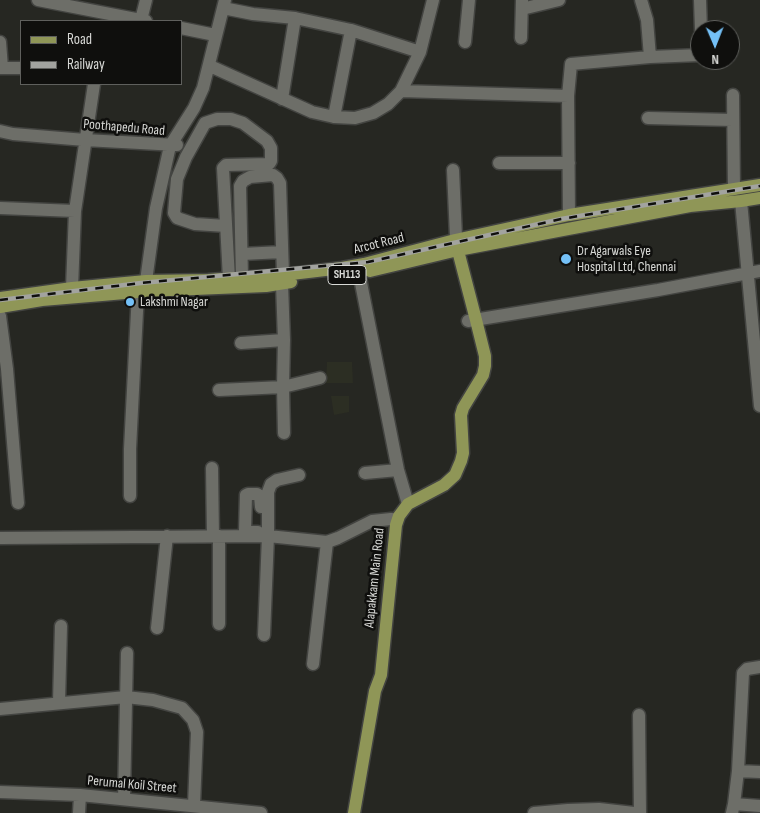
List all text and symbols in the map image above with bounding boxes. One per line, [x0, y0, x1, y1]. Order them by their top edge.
legend [20, 20, 182, 85]
north arrow [690, 20, 740, 70]
text: Road [67, 30, 92, 49]
text: N [711, 51, 719, 68]
text: Railway [67, 55, 105, 74]
street label: Poothapedu Road [83, 116, 165, 140]
street label: Arcot Road [352, 230, 406, 258]
place label: Dr Agarwals Eye Hospital Ltd, Chennai [577, 243, 676, 276]
marker: Dr Agarwals Eye Hospital Ltd, Chennai [559, 252, 573, 266]
road number: SH113 [328, 266, 366, 284]
place label: Lakshmi Nagar [140, 294, 208, 310]
marker: Lakshmi Nagar [124, 296, 136, 308]
street label: Alapakkam Main Road [361, 527, 389, 629]
street label: Perumal Koil Street [87, 773, 177, 797]

